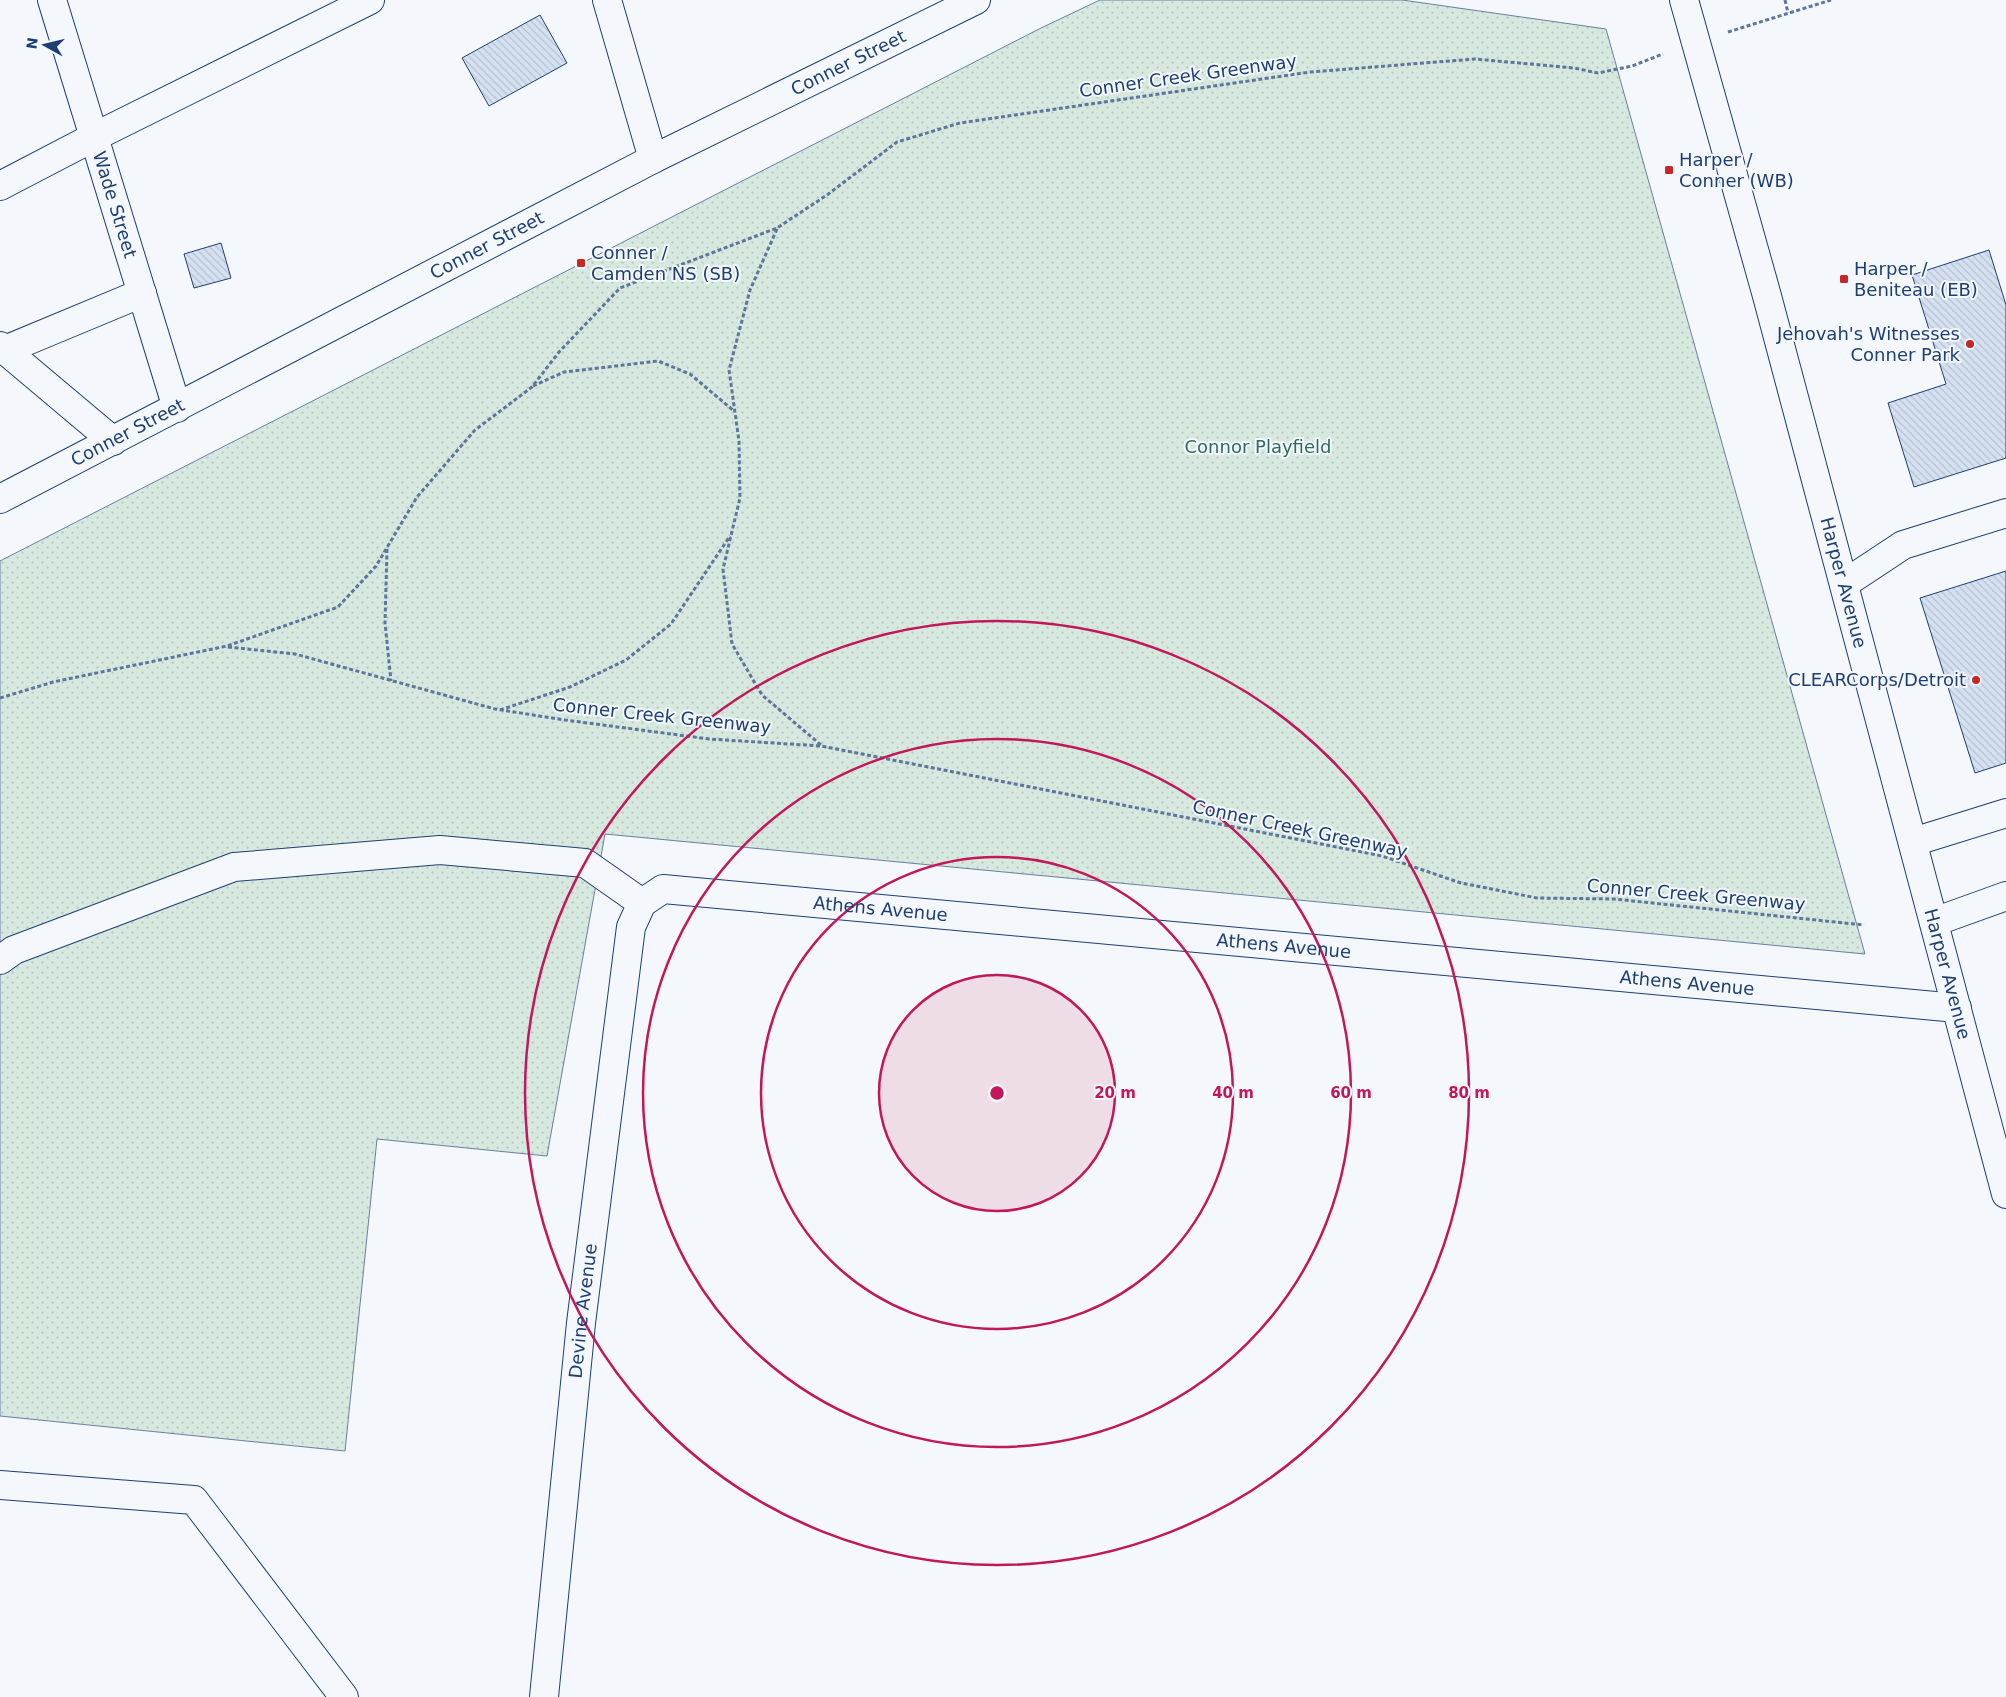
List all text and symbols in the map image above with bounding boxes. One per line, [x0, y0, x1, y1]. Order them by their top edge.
north arrow [20, 20, 70, 70]
street label: Conner Street [787, 25, 909, 99]
text: N [23, 36, 41, 50]
street label: Conner Creek Greenway [1078, 50, 1298, 101]
street label: Wade Street [89, 148, 141, 260]
place label: Harper / Conner (WB) [1679, 149, 1794, 191]
marker: Harper / Conner (WB) [1663, 164, 1675, 176]
street label: Conner Street [426, 207, 547, 283]
place label: Conner / Camden NS (SB) [591, 242, 740, 284]
marker: Conner / Camden NS (SB) [575, 257, 587, 269]
place label: Harper / Beniteau (EB) [1854, 258, 1978, 300]
marker: Harper / Beniteau (EB) [1838, 273, 1850, 285]
place label: Jehovah's Witnesses Conner Park [1776, 323, 1961, 365]
marker: Jehovah's Witnesses Conner Park [1964, 338, 1976, 350]
street label: Conner Street [67, 394, 188, 470]
park label: Connor Playfield [1185, 436, 1331, 457]
street label: Harper Avenue [1816, 515, 1871, 650]
place label: CLEARCorps/Detroit [1788, 669, 1966, 690]
marker: CLEARCorps/Detroit [1970, 674, 1982, 686]
street label: Conner Creek Greenway [552, 694, 773, 737]
street label: Conner Creek Greenway [1191, 795, 1410, 862]
street label: Conner Creek Greenway [1586, 874, 1807, 915]
street label: Athens Avenue [812, 892, 949, 925]
street label: Harper Avenue [1920, 906, 1975, 1042]
street label: Athens Avenue [1216, 929, 1352, 962]
street label: Athens Avenue [1619, 966, 1755, 999]
centre of rings [988, 1084, 1006, 1102]
text: 20 m [1094, 1084, 1136, 1102]
text: 40 m [1212, 1084, 1254, 1102]
text: 60 m [1330, 1084, 1372, 1102]
text: 80 m [1448, 1084, 1490, 1102]
street label: Devine Avenue [565, 1242, 601, 1379]

